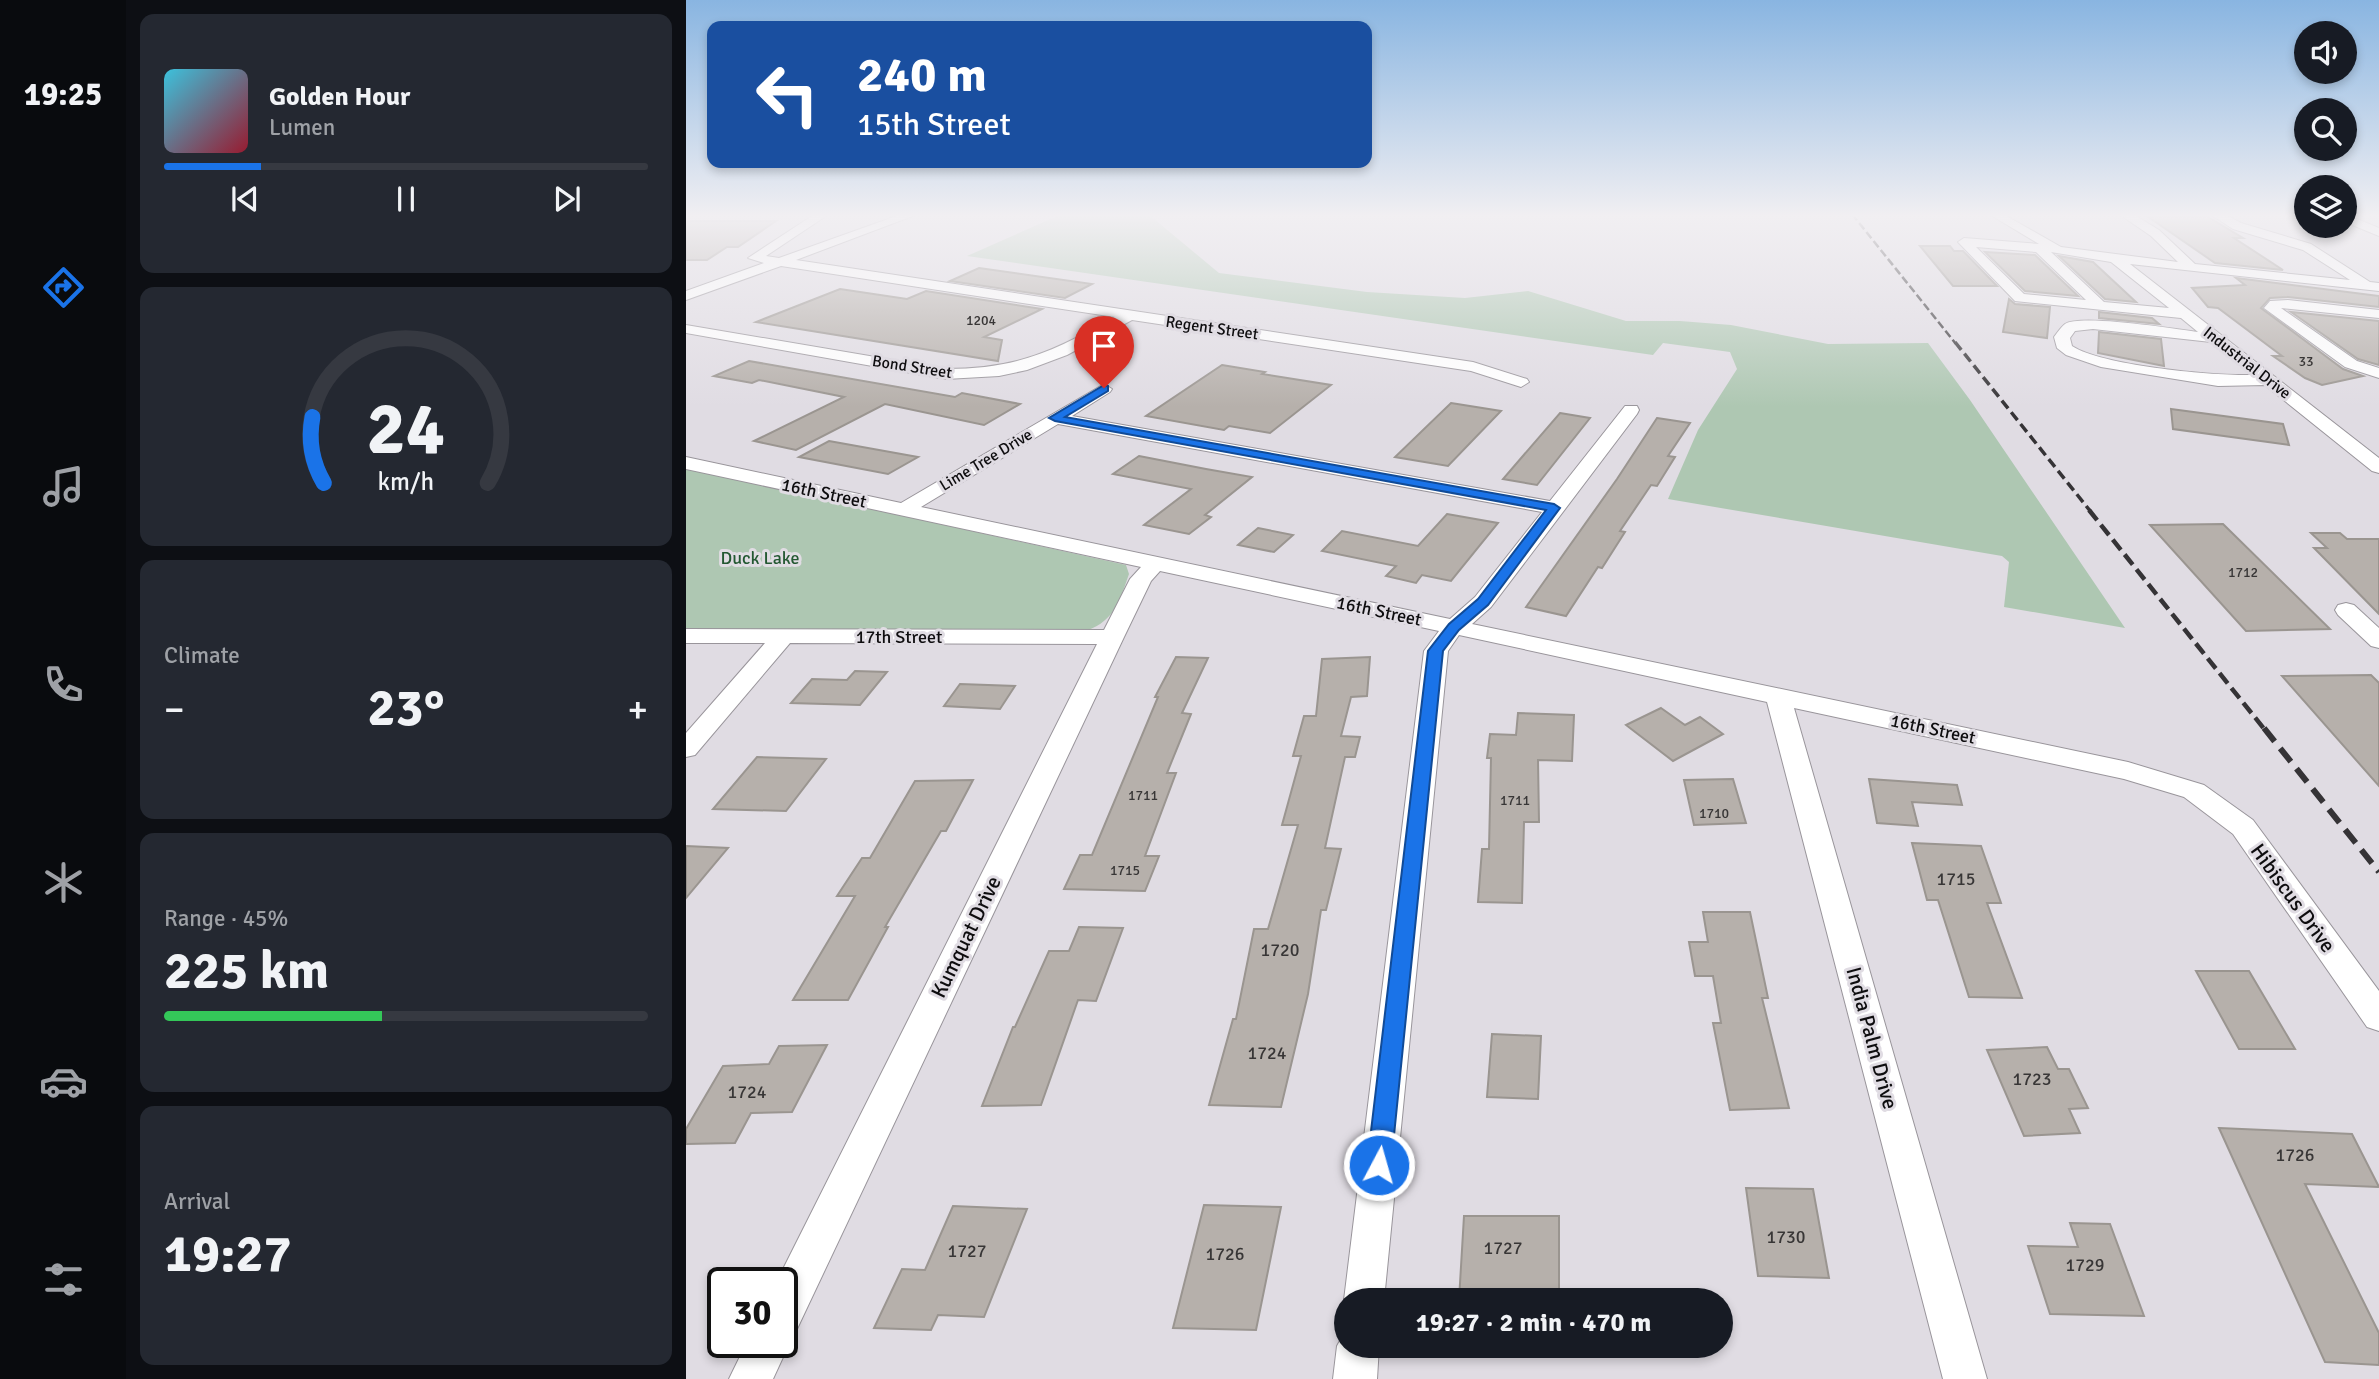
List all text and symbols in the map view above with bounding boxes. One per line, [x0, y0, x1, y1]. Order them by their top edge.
map controls [2294, 21, 2357, 238]
button: sound [2294, 21, 2357, 84]
text: 240 m [857, 45, 987, 105]
icon: left [742, 49, 833, 140]
text: 19:25 [24, 75, 102, 114]
text: Golden Hour [269, 81, 410, 113]
button: search [2294, 98, 2357, 161]
text: 15th Street [857, 105, 1011, 144]
text: Lumen [269, 113, 335, 142]
button: layers [2294, 175, 2357, 238]
icon: previous [226, 180, 264, 218]
icon: pause [387, 180, 425, 218]
icon: next [548, 180, 586, 218]
icon: directions [39, 263, 88, 312]
house number: 1204 [966, 312, 997, 329]
street label: Regent Street [1164, 312, 1260, 344]
pin [1074, 316, 1134, 388]
street label: Industrial Drive [2199, 323, 2295, 403]
icon: arrive [1085, 327, 1123, 365]
street label: Bond Street [871, 351, 954, 383]
house number: 33 [2298, 353, 2314, 370]
text: 24 [367, 385, 445, 474]
street label: Lime Tree Drive [936, 424, 1036, 496]
icon: music [39, 462, 88, 511]
text: km/h [378, 465, 434, 496]
street label: 16th Street [779, 473, 869, 513]
park label: Duck Lake [721, 547, 799, 569]
house number: 1712 [2228, 564, 2258, 581]
street label: 16th Street [1334, 591, 1424, 631]
street label: 17th Street [856, 626, 942, 648]
text: Climate [164, 641, 240, 670]
icon: phone [39, 660, 88, 709]
text: 23° [368, 676, 444, 740]
text: − [164, 686, 185, 733]
text: + [627, 686, 648, 733]
street label: 16th Street [1888, 709, 1978, 749]
house number: 1711 [1128, 787, 1158, 804]
house number: 1711 [1500, 792, 1530, 809]
house number: 1710 [1699, 805, 1729, 822]
street label: Hibiscus Drive [2245, 839, 2341, 957]
icon: climate [39, 858, 88, 907]
house number: 1715 [1110, 862, 1140, 879]
house number: 1715 [1937, 868, 1975, 890]
street label: Kumquat Drive [925, 872, 1007, 1002]
text: Range · 45% [164, 904, 288, 933]
text: 225 km [164, 939, 329, 1003]
house number: 1720 [1261, 939, 1299, 961]
street label: India Palm Drive [1841, 964, 1903, 1112]
house number: 1724 [1248, 1042, 1287, 1064]
icon: car [39, 1057, 88, 1106]
house number: 1723 [2013, 1068, 2051, 1090]
house number: 1724 [728, 1081, 767, 1103]
position arrow [1342, 1128, 1416, 1202]
house number: 1726 [2276, 1144, 2314, 1166]
text: Arrival [164, 1187, 230, 1216]
text: 19:27 [164, 1222, 292, 1286]
house number: 1730 [1767, 1226, 1805, 1248]
house number: 1727 [1484, 1237, 1522, 1259]
house number: 1727 [948, 1240, 986, 1262]
house number: 1726 [1206, 1243, 1244, 1265]
house number: 1729 [2066, 1254, 2104, 1276]
icon: filters [39, 1255, 88, 1304]
speed limit sign: 30 [707, 1267, 798, 1358]
text: 19:27 · 2 min · 470 m [1416, 1307, 1651, 1339]

